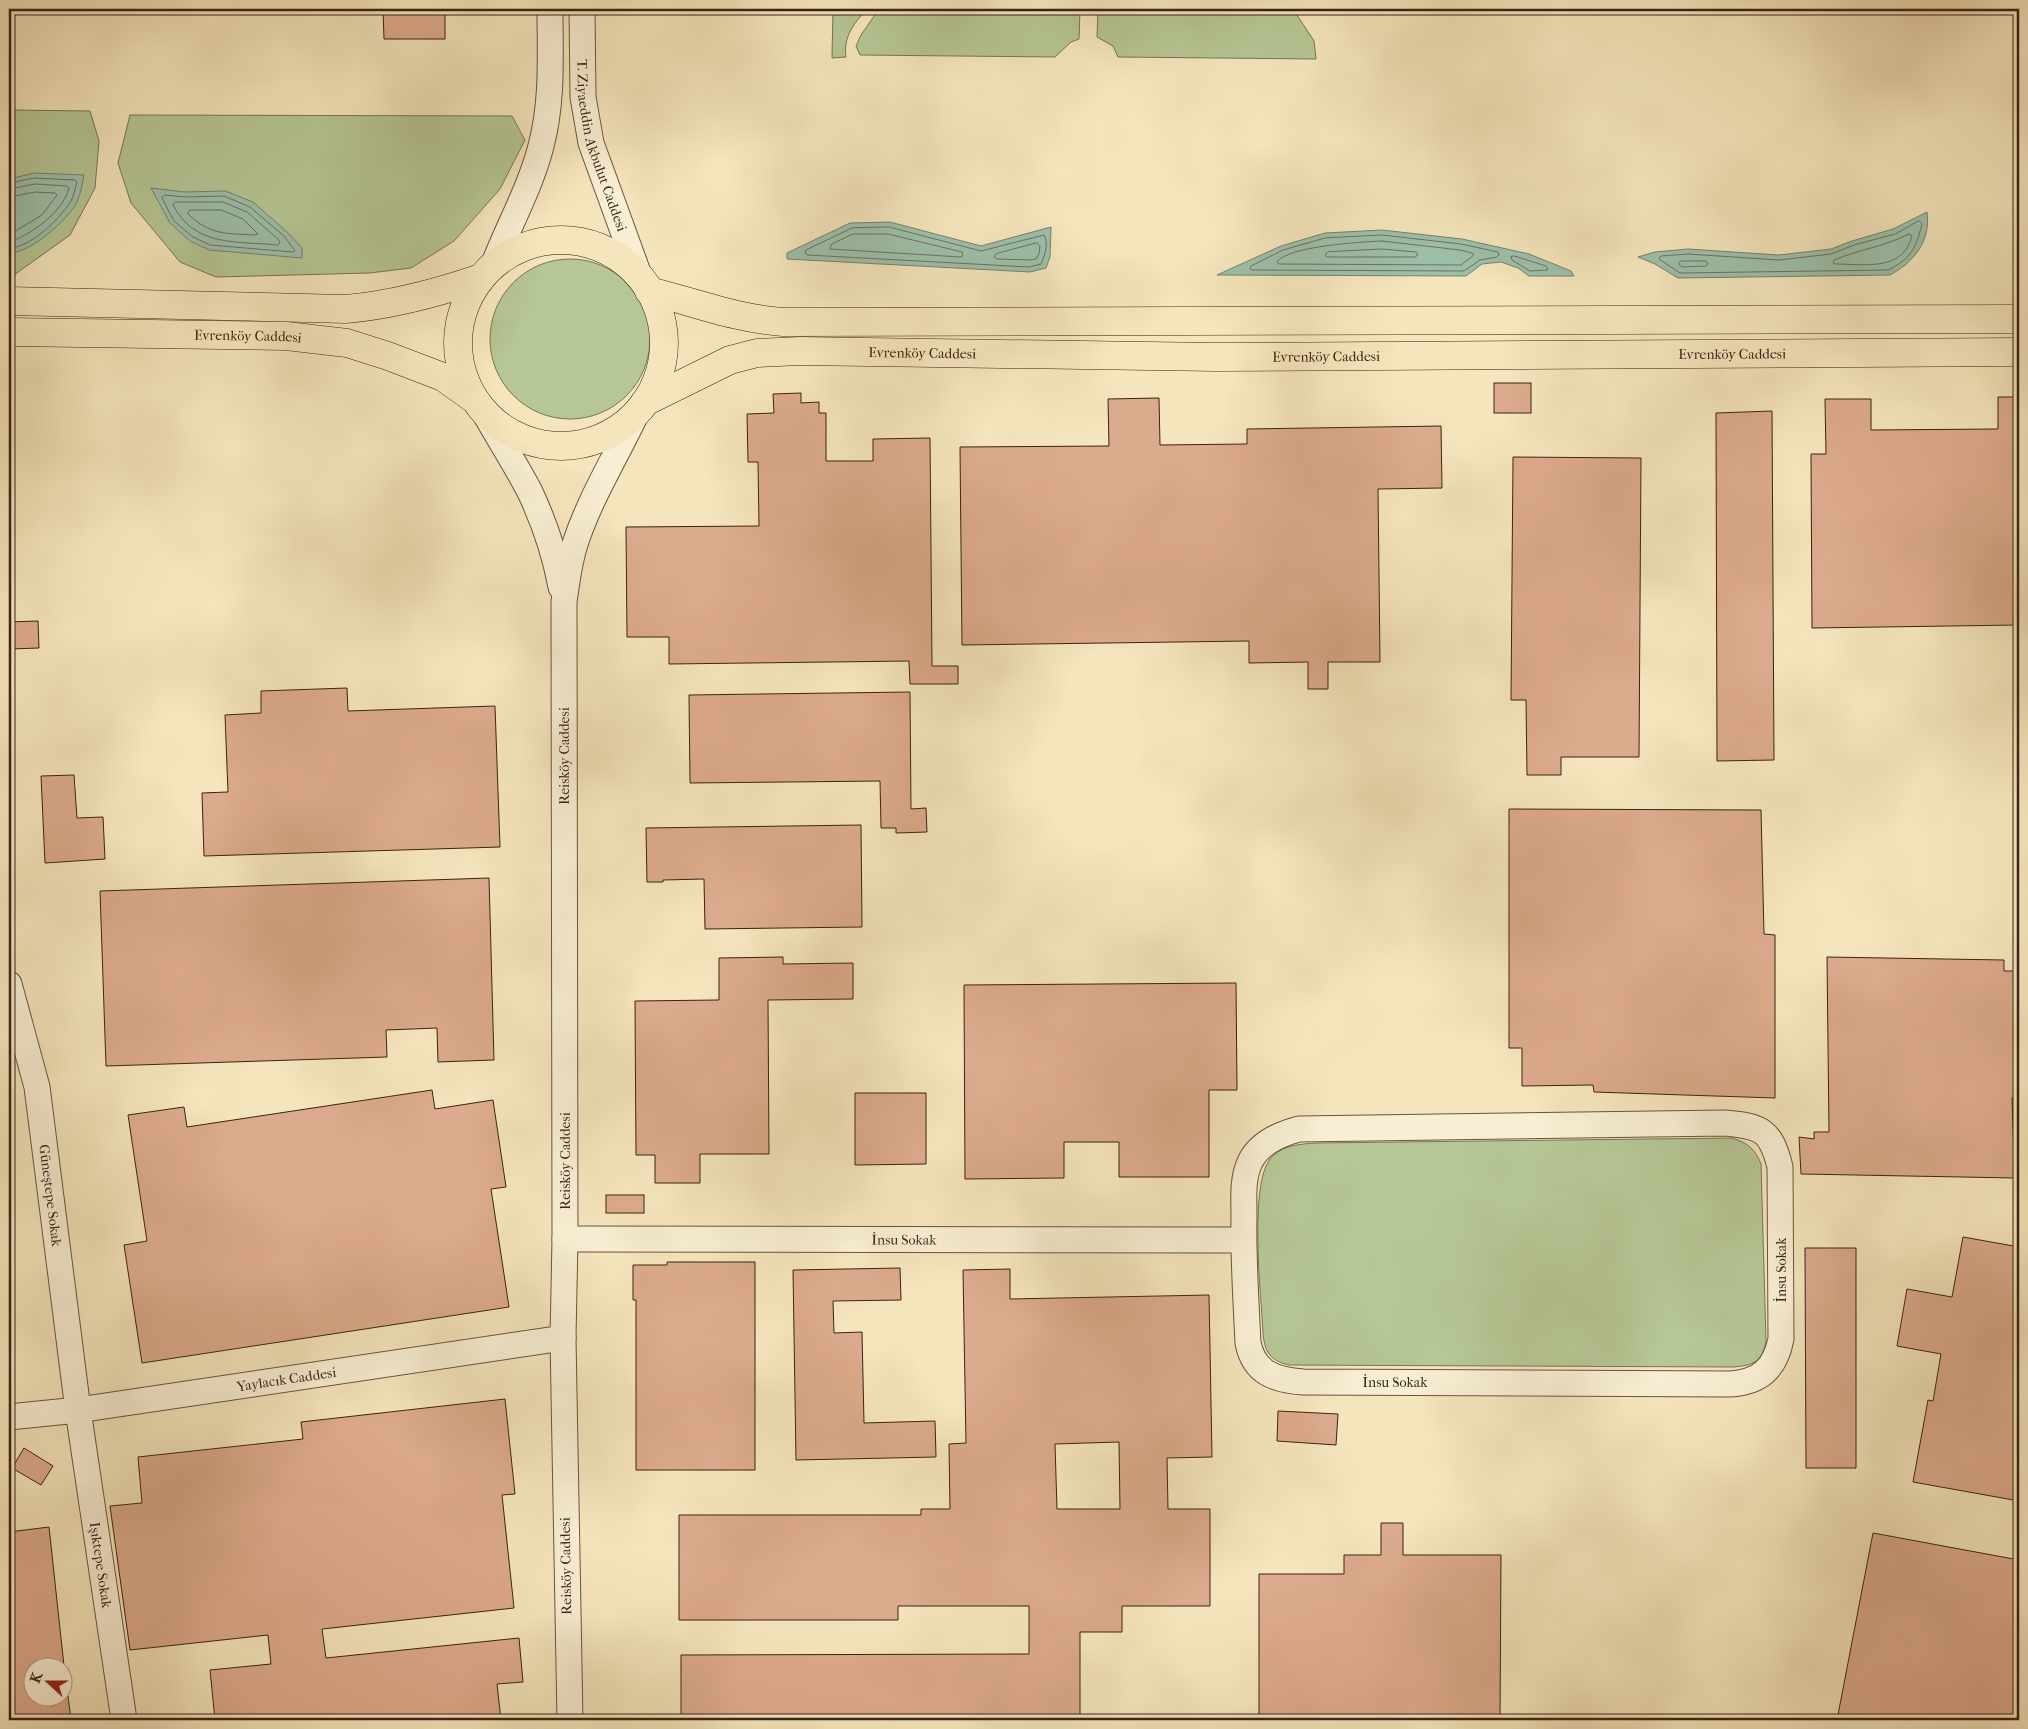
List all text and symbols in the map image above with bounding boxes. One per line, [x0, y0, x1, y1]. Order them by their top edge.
street label: T. Ziyaeddin Akbulut Caddesi [574, 59, 631, 233]
street label: Evrenköy Caddesi [194, 326, 303, 346]
street label: Evrenköy Caddesi [868, 343, 976, 362]
street label: Evrenköy Caddesi [1678, 345, 1786, 363]
street label: Evrenköy Caddesi [1272, 347, 1380, 365]
street label: Reisköy Caddesi [556, 707, 573, 805]
street label: Reisköy Caddesi [557, 1112, 574, 1210]
street label: Güneştepe Sokak [36, 1143, 66, 1248]
street label: İnsu Sokak [872, 1231, 937, 1248]
street label: İnsu Sokak [1773, 1237, 1790, 1302]
street label: Yaylacık Caddesi [234, 1363, 337, 1395]
street label: İnsu Sokak [1363, 1374, 1428, 1391]
street label: Reisköy Caddesi [557, 1517, 575, 1615]
street label: Işıktepe Sokak [86, 1521, 116, 1610]
north arrow [22, 1656, 72, 1706]
text: K [27, 1669, 46, 1685]

